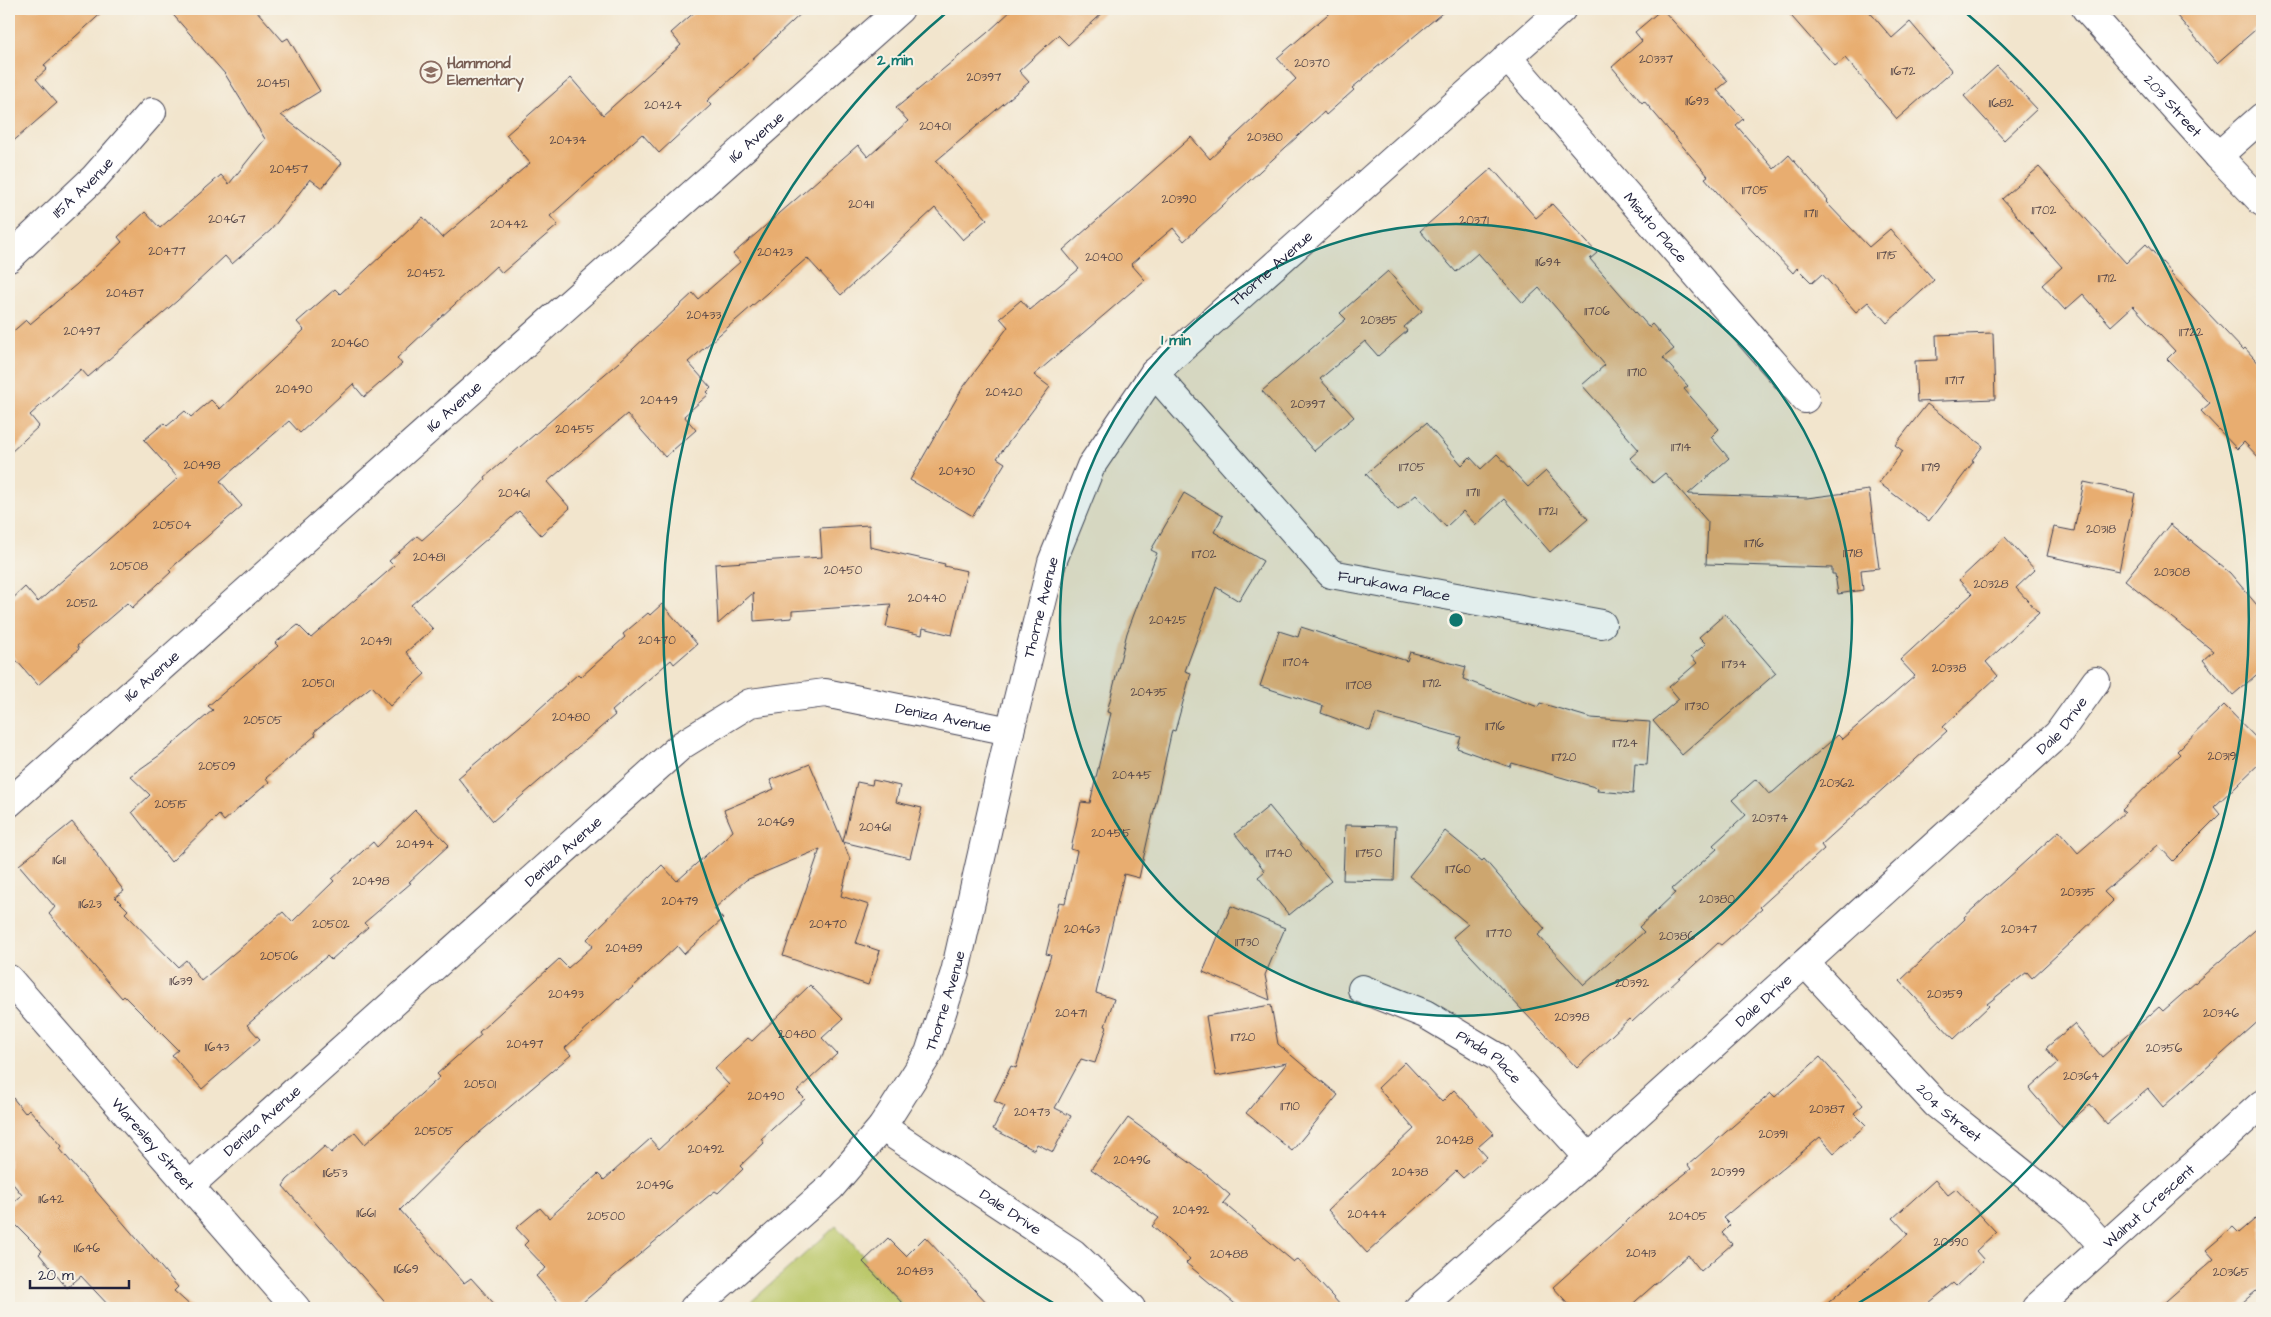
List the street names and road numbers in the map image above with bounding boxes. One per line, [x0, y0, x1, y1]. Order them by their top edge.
street label: 203 Street [2139, 70, 2206, 142]
street label: 116 Avenue [724, 107, 789, 168]
street label: 115A Avenue [48, 153, 119, 223]
street label: Misuto Place [1618, 188, 1692, 268]
street label: Thorne Avenue [1226, 226, 1318, 311]
street label: 116 Avenue [422, 376, 487, 437]
street label: Thorne Avenue [1019, 553, 1064, 660]
street label: Furukawa Place [1336, 565, 1452, 607]
street label: 116 Avenue [120, 646, 184, 707]
street label: Dale Drive [2032, 692, 2093, 760]
street label: Deniza Avenue [894, 698, 993, 738]
street label: Deniza Avenue [520, 811, 607, 892]
street label: Thorne Avenue [920, 949, 971, 1054]
street label: Dale Drive [1731, 969, 1797, 1032]
street label: Pinda Place [1452, 1025, 1526, 1088]
street label: 204 Street [1911, 1079, 1986, 1147]
street label: Deniza Avenue [219, 1081, 306, 1161]
street label: Waresley Street [106, 1093, 199, 1195]
street label: Walnut Crescent [2099, 1159, 2200, 1254]
street label: Dale Drive [975, 1184, 1045, 1240]

